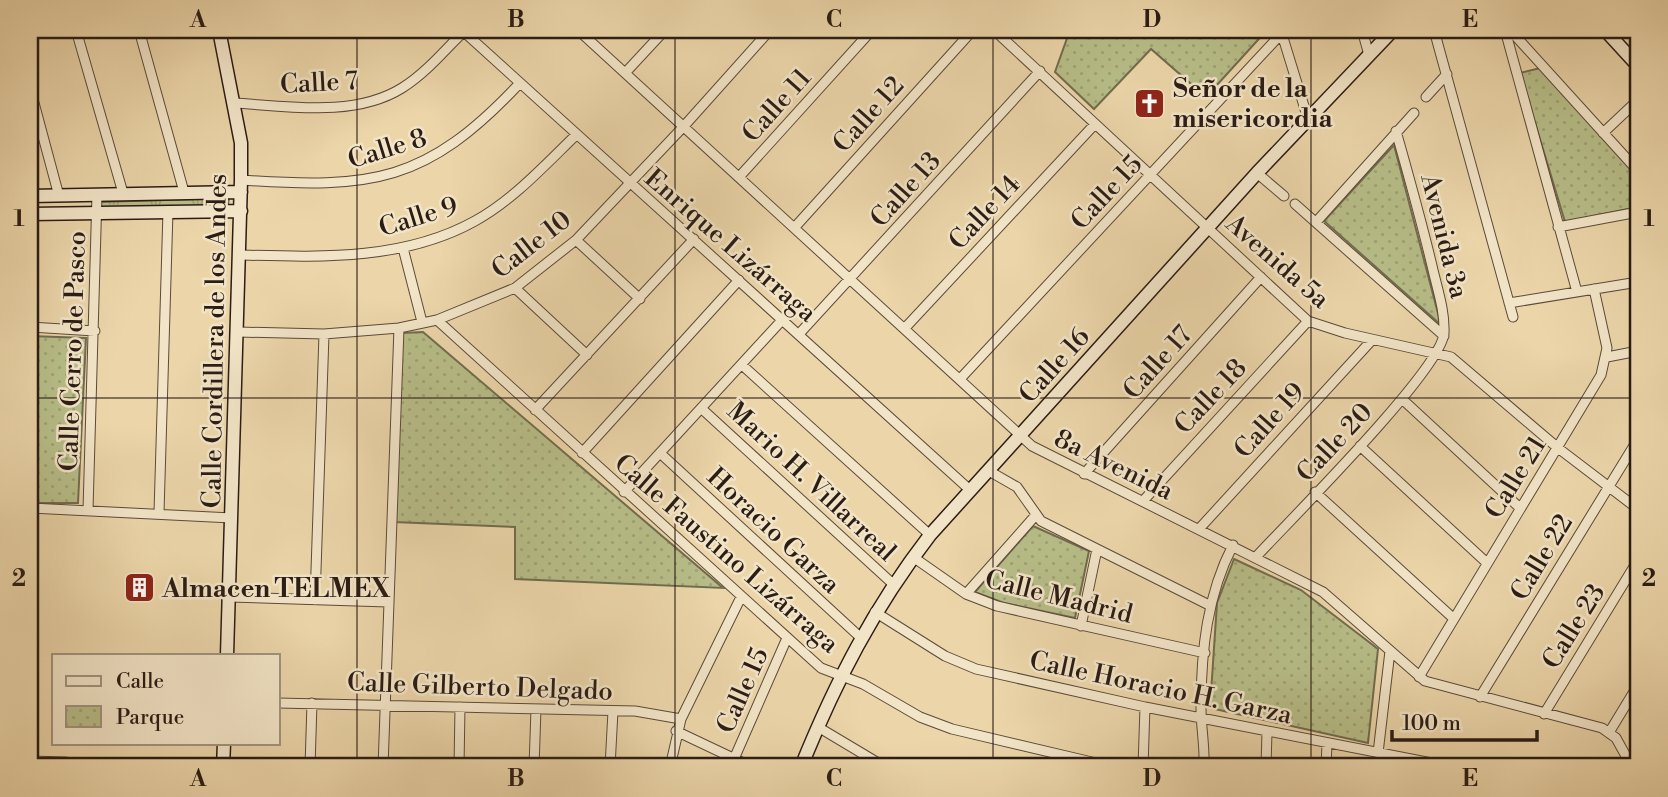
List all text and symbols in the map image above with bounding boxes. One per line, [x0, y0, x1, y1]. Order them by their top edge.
text: A [189, 6, 207, 34]
text: B [507, 6, 525, 34]
text: C [826, 6, 842, 34]
text: D [1143, 6, 1161, 34]
text: E [1462, 6, 1478, 34]
street label: Calle 11 [735, 62, 818, 149]
street label: Calle 7 [279, 65, 359, 101]
street label: Calle 12 [826, 70, 911, 159]
place label: Señor de la misericordia [1173, 73, 1334, 135]
church icon: Señor de la misericordia [1133, 86, 1167, 120]
street label: Calle 8 [344, 122, 431, 176]
street label: Calle 13 [864, 145, 948, 234]
street label: Calle 15 [1064, 149, 1149, 237]
street label: Enrique Lizárraga [638, 162, 823, 330]
street label: Calle 14 [942, 169, 1027, 257]
street label: Avenida 3a [1413, 170, 1475, 303]
street label: Calle Cordillera de los Andes [196, 173, 234, 509]
street label: Calle 9 [375, 190, 462, 244]
street label: Calle 10 [485, 204, 578, 286]
text: 1 [13, 205, 25, 233]
text: 1 [1643, 205, 1655, 233]
street label: Avenida 5a [1218, 207, 1336, 316]
street label: Calle Cerro de Pasco [53, 230, 93, 472]
street label: Calle 17 [1116, 319, 1199, 406]
street label: Calle 16 [1012, 321, 1097, 410]
street label: Calle 18 [1168, 352, 1254, 441]
street label: Calle 19 [1227, 376, 1312, 465]
street label: Mario H. Villarreal [720, 395, 903, 568]
street label: Calle 20 [1290, 396, 1379, 489]
street label: 8a Avenida [1049, 422, 1179, 508]
street label: Calle 21 [1478, 430, 1554, 525]
street label: Calle Faustino Lizárraga [607, 447, 846, 661]
street label: Horacio Garza [700, 461, 847, 601]
street label: Calle 22 [1504, 509, 1580, 606]
street label: Calle Madrid [982, 563, 1136, 631]
text: 2 [12, 565, 26, 593]
text: 2 [1642, 565, 1656, 593]
building icon: Almacen TELMEX [122, 571, 156, 605]
place label: Almacen TELMEX [161, 573, 391, 605]
street label: Calle 23 [1535, 578, 1612, 675]
street label: Calle 15 [710, 643, 776, 738]
street label: Calle Horacio H. Garza [1027, 645, 1296, 732]
legend [52, 654, 280, 744]
street label: Calle Gilberto Delgado [346, 666, 614, 708]
text: Calle [116, 669, 164, 695]
scale bar [1392, 699, 1537, 743]
text: Parque [116, 705, 184, 731]
text: 100 m [1402, 711, 1461, 737]
text: A [189, 765, 207, 793]
text: B [507, 765, 525, 793]
text: C [826, 765, 842, 793]
text: D [1143, 765, 1161, 793]
text: E [1462, 765, 1478, 793]

